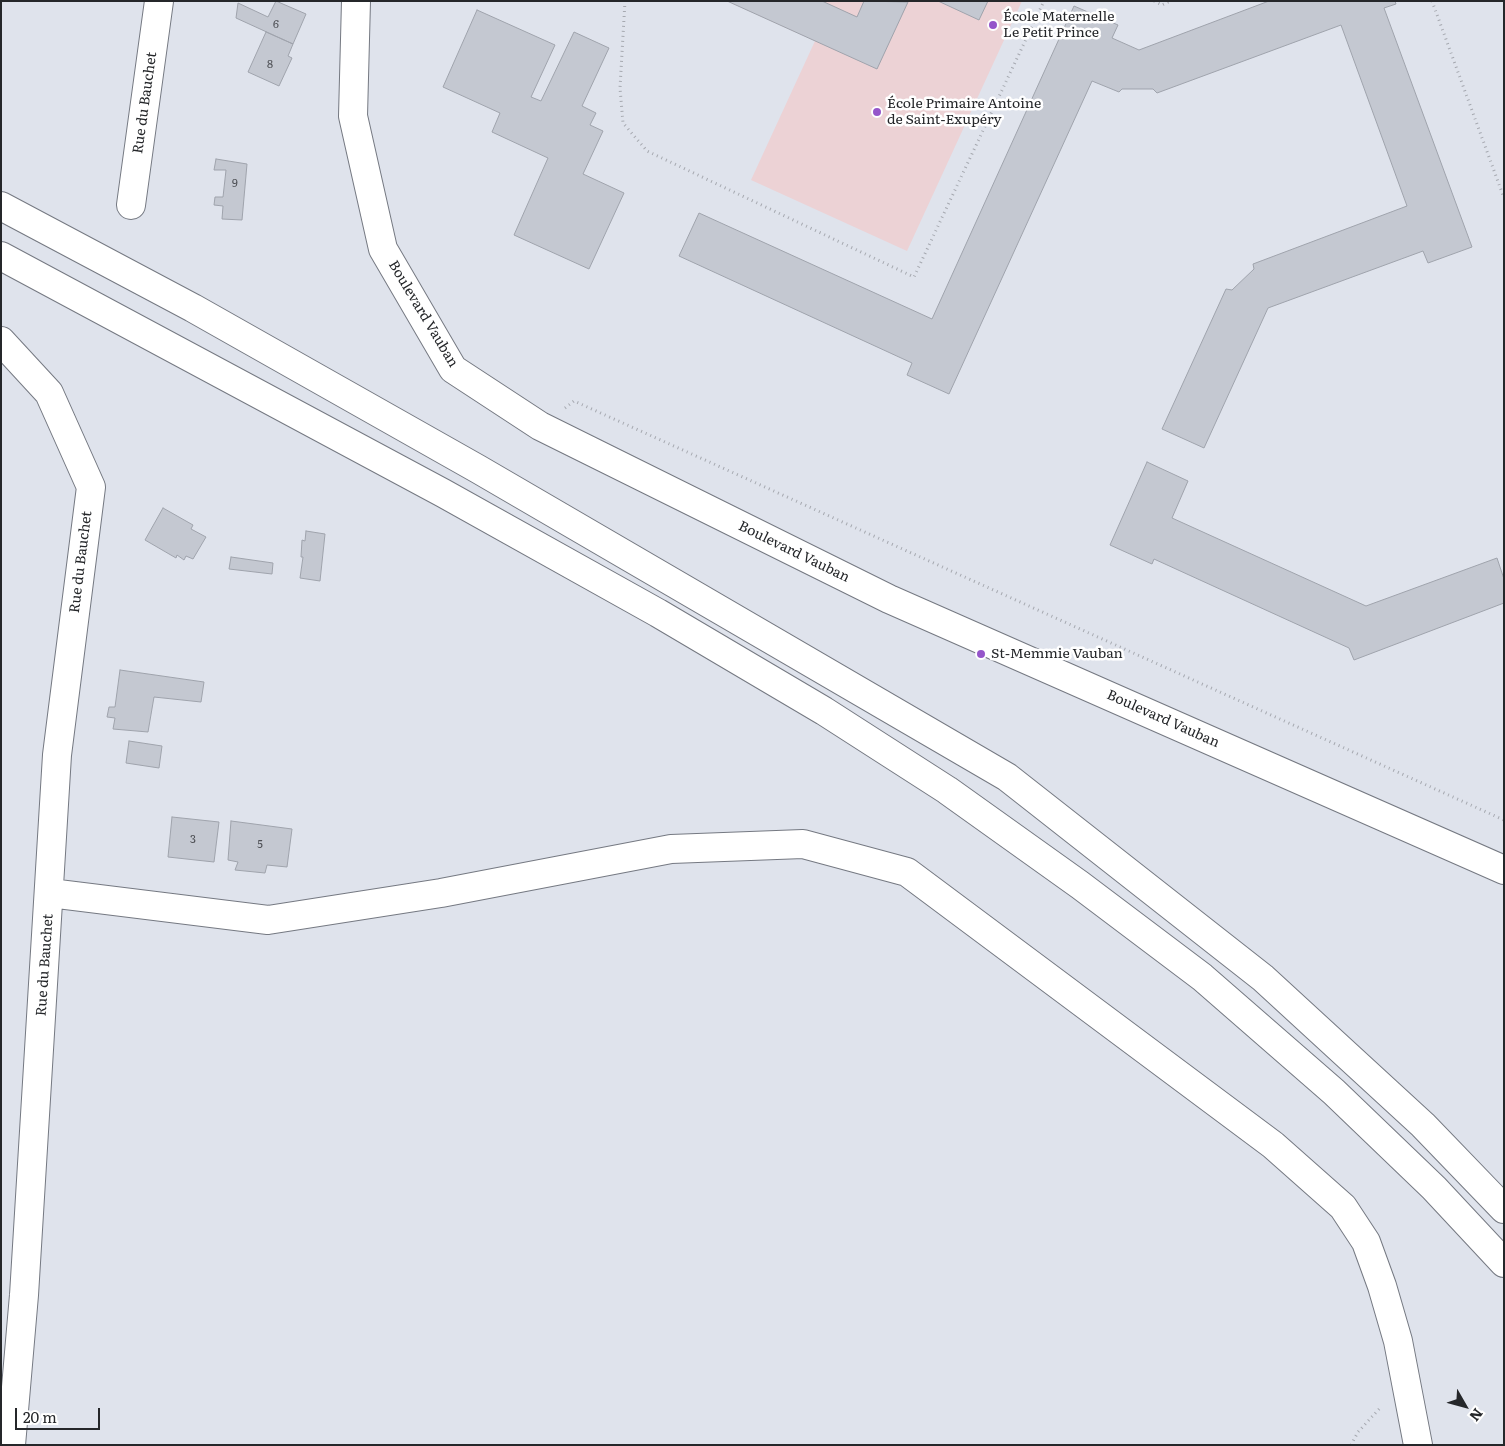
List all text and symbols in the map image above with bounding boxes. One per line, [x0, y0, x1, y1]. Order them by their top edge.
place label: École Maternelle Le Petit Prince [1003, 9, 1114, 41]
house number: 6 [273, 18, 279, 32]
marker: École Maternelle Le Petit Prince [987, 19, 999, 31]
street label: Rue du Bauchet [130, 51, 160, 155]
house number: 8 [267, 58, 273, 72]
place label: École Primaire Antoine de Saint-Exupéry [887, 96, 1041, 128]
marker: École Primaire Antoine de Saint-Exupéry [871, 106, 883, 118]
house number: 9 [232, 177, 238, 191]
street label: Boulevard Vauban [385, 258, 461, 370]
street label: Rue du Bauchet [66, 510, 96, 614]
street label: Boulevard Vauban [736, 518, 852, 586]
place label: St-Memmie Vauban [991, 646, 1123, 662]
marker: St-Memmie Vauban [975, 648, 987, 660]
street label: Boulevard Vauban [1104, 687, 1222, 751]
house number: 3 [190, 833, 196, 847]
house number: 5 [257, 838, 263, 852]
street label: Rue du Bauchet [33, 913, 57, 1017]
north arrow [1440, 1381, 1490, 1431]
scale bar [18, 1398, 102, 1430]
text: N [1465, 1404, 1488, 1426]
text: 20 m [23, 1405, 57, 1428]

